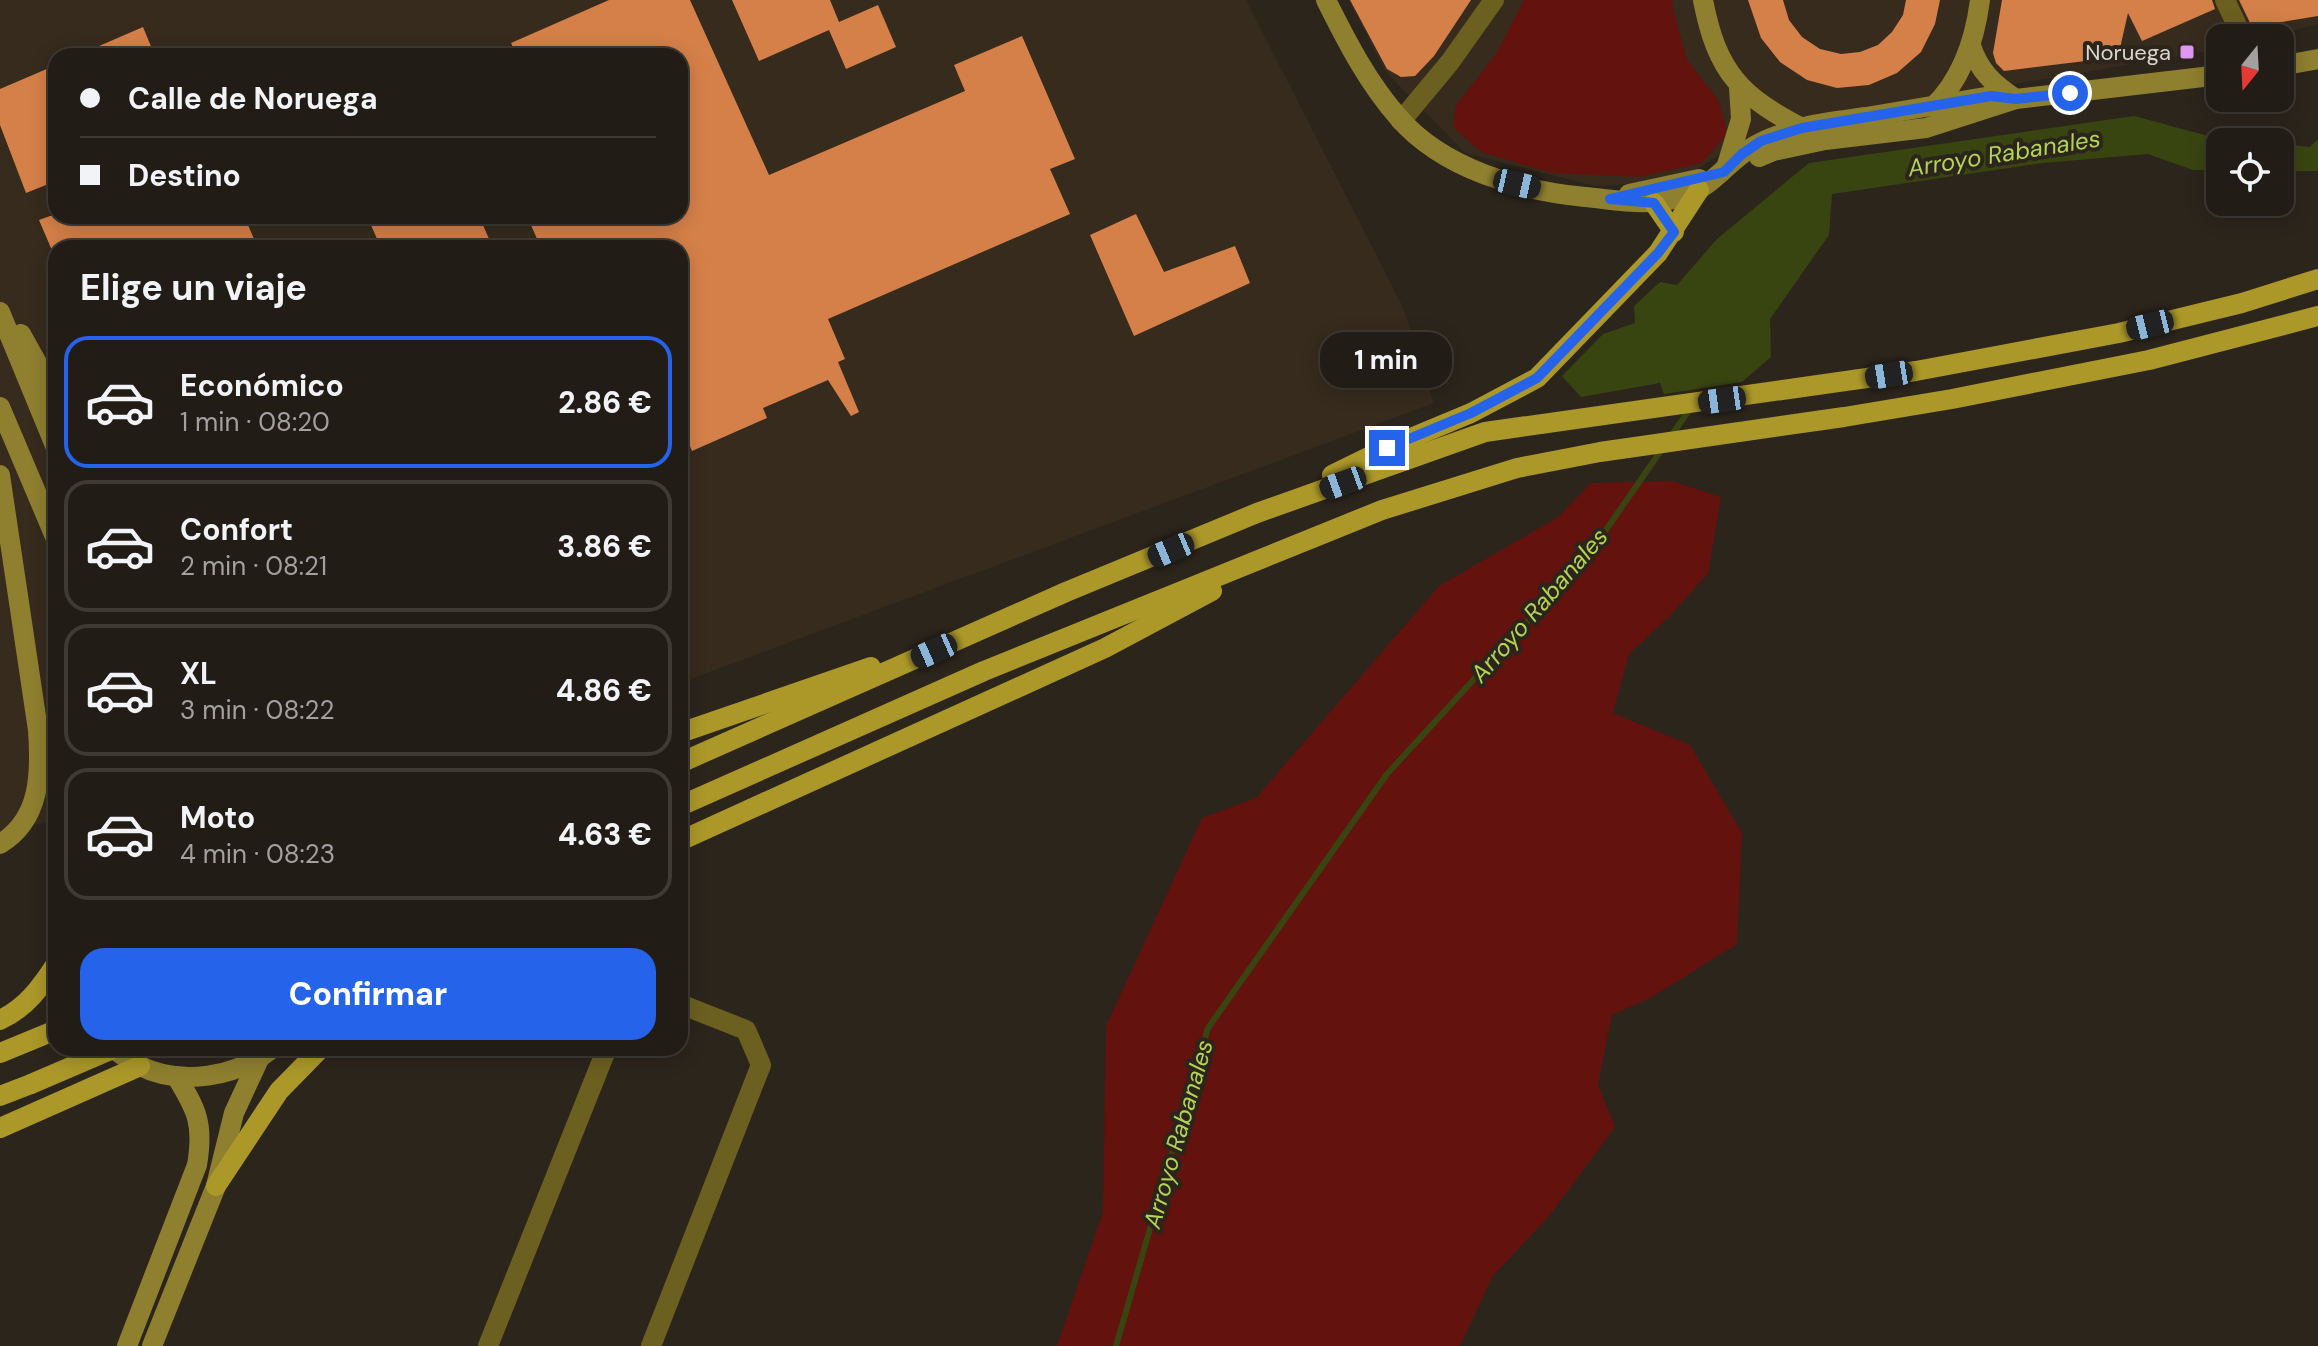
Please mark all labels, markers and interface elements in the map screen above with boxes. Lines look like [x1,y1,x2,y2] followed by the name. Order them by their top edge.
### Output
[2206,24,2294,112] north arrow
[2206,24,2294,216] map controls
[2085,38,2171,67] place label: Noruega
[2178,43,2196,61] marker: Noruega
[2052,75,2088,111] route start
[128,79,378,118] text: Calle de Noruega
[1904,122,2103,184] water label: Arroyo Rabanales
[2206,128,2294,216] button: locate
[128,156,241,195] text: Destino
[1491,167,1543,201] car
[80,264,307,311] text: Elige un viaje
[2124,308,2176,342] car
[1321,332,1453,388] callout: 1 min
[1354,343,1418,377] text: 1 min
[1863,359,1915,391] car
[84,366,156,438] icon: car
[180,366,344,405] text: Económico
[558,383,652,422] text: 2.86 €
[1697,385,1747,415] car
[180,405,330,439] text: 1 min · 08:20
[1369,430,1405,466] route end
[1316,464,1370,502] car
[84,510,156,582] icon: car
[180,510,293,549] text: Confort
[1463,521,1615,689] water label: Arroyo Rabanales
[557,527,652,566] text: 3.86 €
[1144,530,1198,570] car
[180,549,327,583] text: 2 min · 08:21
[907,630,961,672] car
[84,654,156,726] icon: car
[180,654,217,693] text: XL
[556,671,652,710] text: 4.86 €
[180,693,334,727] text: 3 min · 08:22
[84,798,156,870] icon: car
[180,798,255,837] text: Moto
[558,815,652,854] text: 4.63 €
[180,837,335,871] text: 4 min · 08:23
[80,948,656,1040] button: Confirmar
[1136,1036,1220,1233] water label: Arroyo Rabanales

